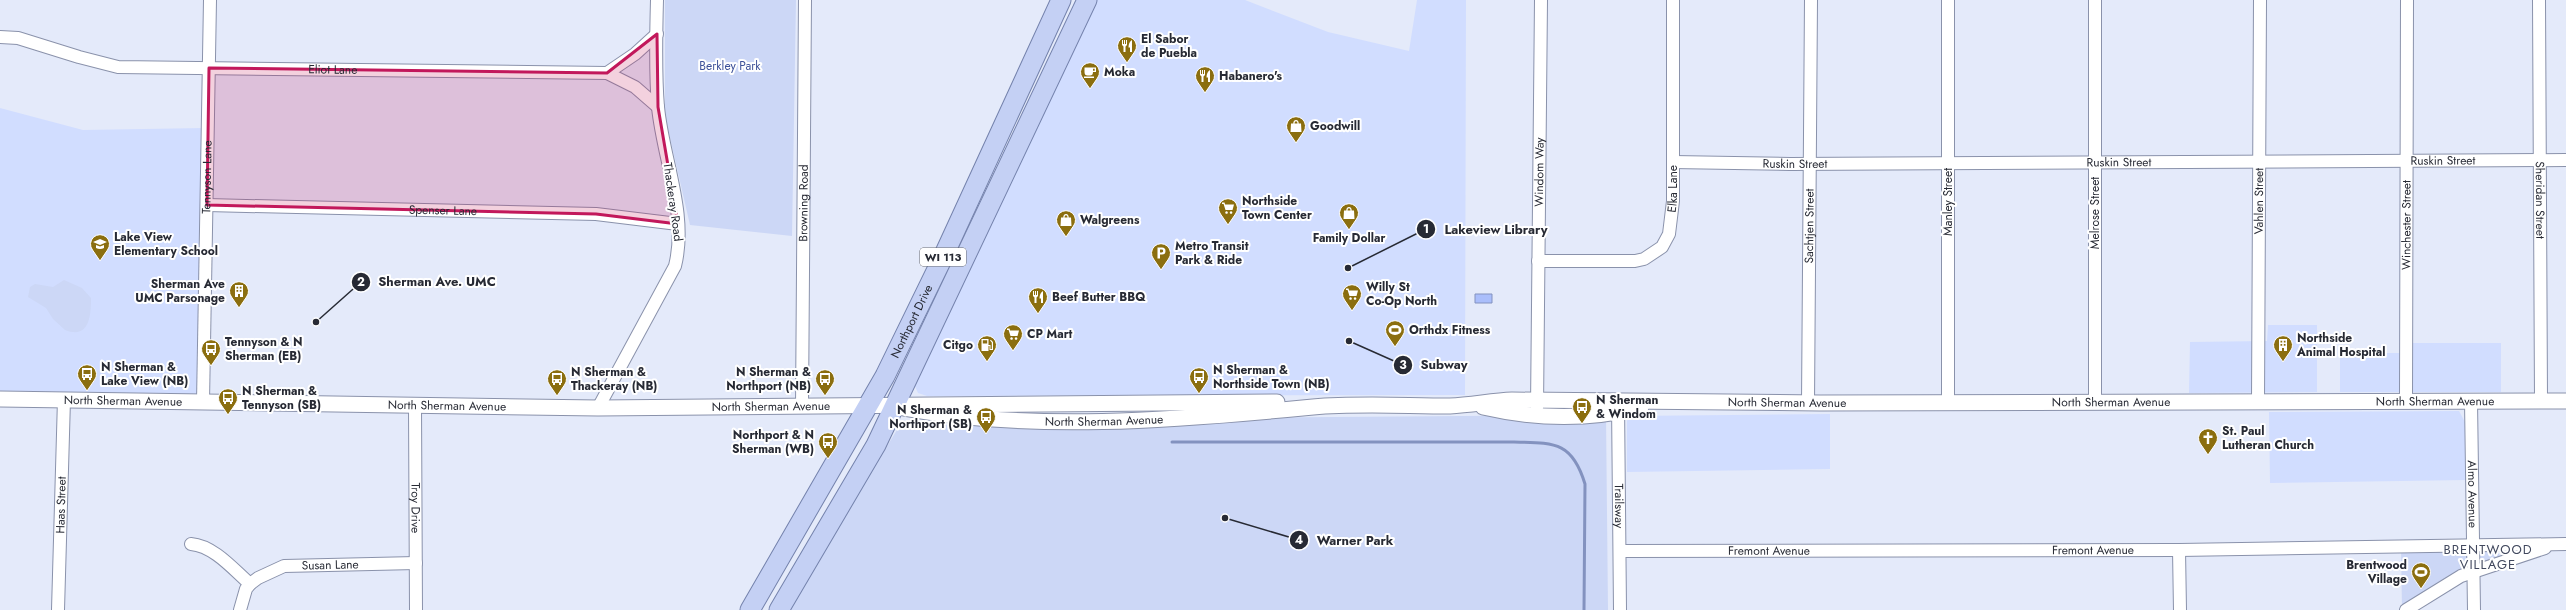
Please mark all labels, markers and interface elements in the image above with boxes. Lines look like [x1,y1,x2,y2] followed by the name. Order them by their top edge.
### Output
[1141,30,1197,62] place label: El Sabor de Puebla
[1116,35,1138,63] restaurant icon: El Sabor de Puebla
[699,57,761,75] park label: Berkley Park
[308,60,358,79] street label: Eliot Lane
[1079,61,1101,89] cafe icon: Moka
[1104,63,1135,81] place label: Moka
[1194,65,1216,93] restaurant icon: Habanero's
[1219,67,1283,85] place label: Habanero's
[1285,115,1307,143] shop icon: Goodwill
[1310,117,1360,135] place label: Goodwill
[1530,137,1549,207] street label: Windom Way
[197,140,217,214] street label: Tennyson Lane
[2410,151,2476,170] street label: Ruskin Street
[2086,153,2152,171] street label: Ruskin Street
[1762,155,1828,173] street label: Ruskin Street
[2531,161,2549,239] street label: Sheridan Street
[659,162,687,242] street label: Thackeray Road
[794,164,813,242] street label: Browning Road
[1663,165,1682,214] street label: Elka Lane
[1939,168,1957,236] street label: Manley Street
[2250,168,2268,234] street label: Vahlen Street
[2086,177,2104,249] street label: Melrose Street
[2397,180,2416,270] street label: Winchester Street
[1800,188,1819,264] street label: Sachtjen Street
[1242,192,1312,224] place label: Northside Town Center
[1217,197,1239,225] supermarket icon: Northside Town Center
[409,201,477,220] street label: Spenser Lane
[1338,202,1360,230] shop icon: Family Dollar
[1055,209,1077,237] shop icon: Walgreens
[1080,211,1140,229] place label: Walgreens
[1416,217,1556,242] callout: Lakeview Library
[1423,220,1429,238] text: 1
[1444,220,1548,239] text: Lakeview Library
[114,228,218,260] place label: Lake View Elementary School
[1313,229,1385,247] place label: Family Dollar
[89,233,111,261] school or university icon: Lake View Elementary School
[1175,237,1249,269] place label: Metro Transit Park & Ride
[1150,242,1172,270] parking icon: Metro Transit Park & Ride
[920,248,966,266] road number: WI 113
[351,269,504,294] callout: Sherman Ave. UMC
[378,272,496,291] text: Sherman Ave. UMC
[357,273,365,291] text: 2
[135,275,225,307] place label: Sherman Ave UMC Parsonage
[1366,278,1437,310] place label: Willy St Co-Op North
[228,280,250,308] building icon: Sherman Ave UMC Parsonage
[886,281,937,361] street label: Northport Drive
[1341,283,1363,311] supermarket icon: Willy St Co-Op North
[1027,286,1049,314] restaurant icon: Beef Butter BBQ
[1052,288,1146,306] place label: Beef Butter BBQ
[1384,319,1406,347] sports icon: Orthdx Fitness
[1409,321,1491,339] place label: Orthdx Fitness
[1002,323,1024,351] supermarket icon: CP Mart
[1027,325,1073,343] place label: CP Mart
[2296,329,2385,361] place label: Northside Animal Hospital
[225,333,303,365] place label: Tennyson & N Sherman (EB)
[976,334,998,362] fuel station icon: Citgo
[2272,334,2294,362] building icon: Northside Animal Hospital
[943,336,973,354] place label: Citgo
[200,338,222,366] bus stop icon: Tennyson & N Sherman (EB)
[1393,352,1476,377] callout: Subway
[1420,355,1468,374] text: Subway
[1399,356,1407,374] text: 3
[101,358,188,390] place label: N Sherman & Lake View (NB)
[1213,361,1330,393] place label: N Sherman & Northside Town (NB)
[76,363,98,391] bus stop icon: N Sherman & Lake View (NB)
[571,363,657,395] place label: N Sherman & Thackeray (NB)
[726,363,811,395] place label: N Sherman & Northport (NB)
[1188,366,1210,394] bus stop icon: N Sherman & Northside Town (NB)
[546,368,568,396] bus stop icon: N Sherman & Thackeray (NB)
[814,368,836,396] bus stop icon: N Sherman & Northport (NB)
[242,382,321,414] place label: N Sherman & Tennyson (SB)
[217,387,239,415] bus stop icon: N Sherman & Tennyson (SB)
[64,391,182,411] street label: North Sherman Avenue
[1596,391,1659,423] place label: N Sherman & Windom
[2376,392,2494,411] street label: North Sherman Avenue
[1728,393,1846,412] street label: North Sherman Avenue
[2052,393,2170,411] street label: North Sherman Avenue
[388,396,506,416] street label: North Sherman Avenue
[1571,396,1593,424] bus stop icon: N Sherman & Windom
[712,397,830,416] street label: North Sherman Avenue
[889,401,972,433] place label: N Sherman & Northport (SB)
[975,406,997,434] bus stop icon: N Sherman & Northport (SB)
[1045,410,1164,431] street label: North Sherman Avenue
[2222,422,2314,454] place label: St. Paul Lutheran Church
[732,426,814,458] place label: Northport & N Sherman (WB)
[2197,427,2219,455] church icon: St. Paul Lutheran Church
[817,431,839,459] bus stop icon: Northport & N Sherman (WB)
[2463,460,2482,528] street label: Almo Avenue
[51,476,71,534] street label: Haas Street
[406,483,425,533] street label: Troy Drive
[1610,484,1628,529] street label: Trailsway
[1289,528,1401,553] callout: Warner Park
[1295,531,1303,549] text: 4
[1317,531,1394,550] text: Warner Park
[2443,540,2533,574] district label: BRENTWOOD VILLAGE
[2052,541,2134,559] street label: Fremont Avenue
[1728,542,1810,560] street label: Fremont Avenue
[301,555,359,575] street label: Susan Lane
[2346,556,2407,588] place label: Brentwood Village
[2410,561,2432,589] sports icon: Brentwood Village

